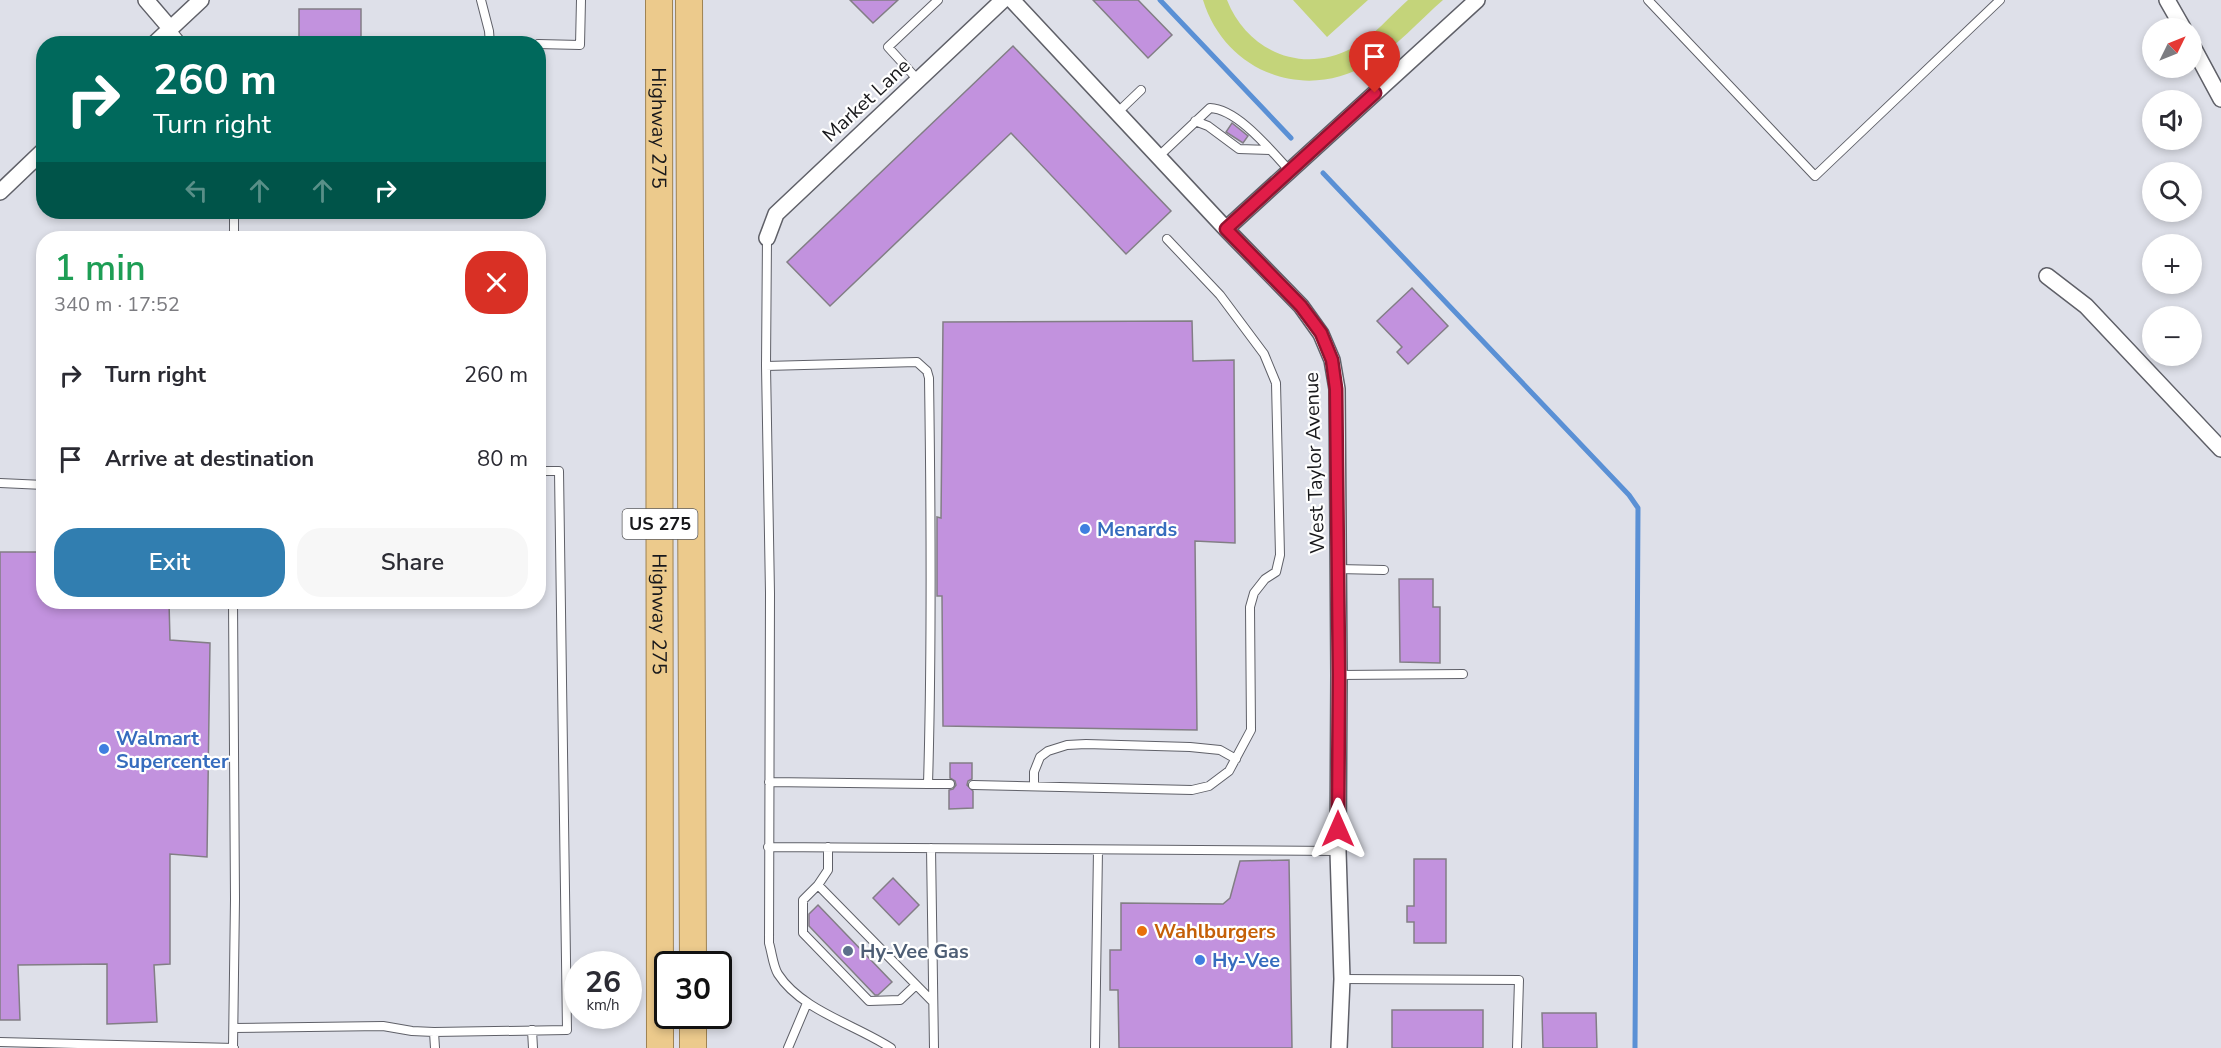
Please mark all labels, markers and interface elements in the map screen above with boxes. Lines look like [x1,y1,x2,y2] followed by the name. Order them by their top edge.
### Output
[2142,18,2202,78] north arrow
[2142,18,2202,366] map controls
[1349,31,1400,93] pin
[1358,40,1391,73] icon: arrive
[153,52,277,109] text: 260 m
[817,53,916,148] street label: Market Lane
[54,60,132,138] icon: right
[645,67,672,189] street label: Highway 275
[2142,90,2202,150] button: sound
[153,106,271,143] text: Turn right
[2142,162,2202,222] button: search
[180,174,213,207] icon: left
[243,174,276,207] icon: ahead
[306,174,339,207] icon: ahead
[369,174,402,207] icon: right
[2142,234,2202,294] button: +
[54,244,146,293] text: 1 min
[465,251,528,314] button: close
[54,291,180,318] text: 340 m · 17:52
[2142,306,2202,366] button: −
[54,359,87,392] icon: right
[105,360,206,390] text: Turn right
[464,360,528,390] text: 260 m
[1298,372,1331,554] street label: West Taylor Avenue
[54,443,87,476] icon: arrive
[105,444,314,474] text: Arrive at destination
[477,444,528,474] text: 80 m
[622,509,698,539] road number: US 275
[1097,516,1178,543] place label: Menards
[1078,522,1092,536] marker: Menards
[54,528,285,597] button: Exit
[297,528,528,597] button: Share
[646,553,673,675] street label: Highway 275
[116,725,229,775] place label: Walmart Supercenter
[97,742,111,756] marker: Walmart Supercenter
[1306,797,1370,861] position arrow
[1154,918,1276,945] place label: Wahlburgers
[1135,924,1149,938] marker: Wahlburgers
[860,938,969,965] place label: Hy-Vee Gas
[841,944,855,958] marker: Hy-Vee Gas
[1212,947,1280,974] place label: Hy-Vee
[654,951,732,1029] speed limit sign: 30
[1193,953,1207,967] marker: Hy-Vee
[585,962,621,1003] text: 26
[586,995,620,1015] text: km/h

